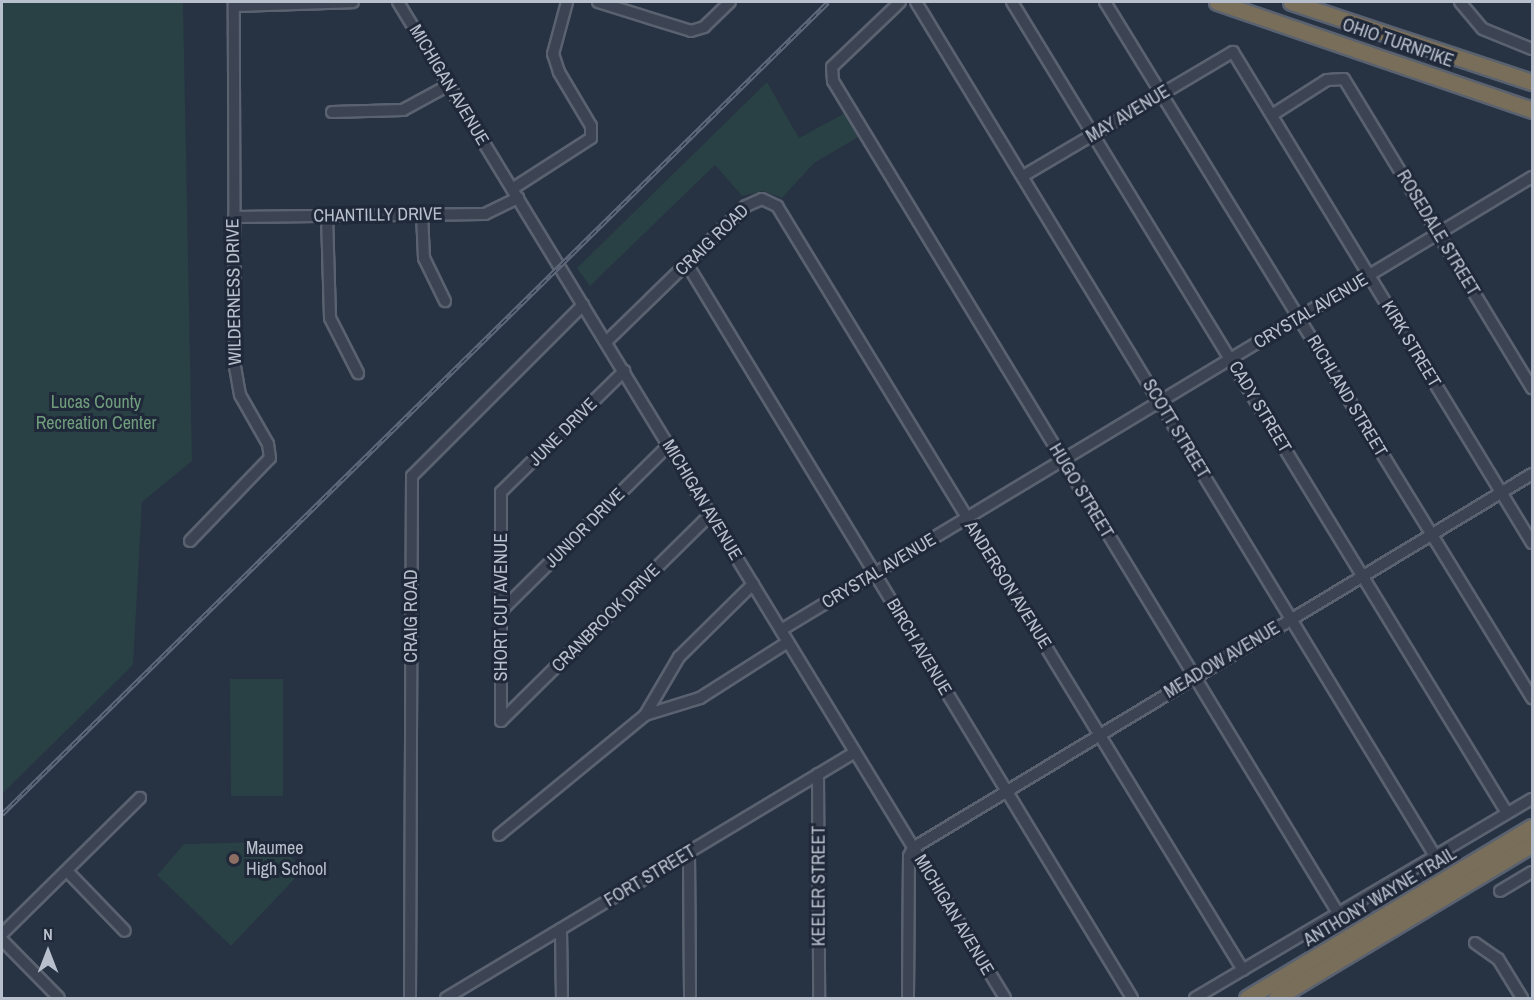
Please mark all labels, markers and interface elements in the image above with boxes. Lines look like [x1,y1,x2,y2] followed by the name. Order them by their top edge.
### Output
[1339,14,1457,72] street label: OHIO TURNPIKE
[404,20,494,150] street label: MICHIGAN AVENUE
[1082,80,1174,148] street label: MAY AVENUE
[1392,166,1484,300] street label: ROSEDALE STREET
[671,200,753,280] street label: CRAIG ROAD
[313,203,443,227] street label: CHANTILLY DRIVE
[222,218,246,366] street label: WILDERNESS DRIVE
[1250,268,1372,354] street label: CRYSTAL AVENUE
[1377,297,1445,391] street label: KIRK STREET
[1302,331,1392,461] street label: RICHLAND STREET
[1224,357,1296,457] street label: CADY STREET
[1138,375,1214,483] street label: SCOTT STREET
[36,392,156,434] park label: Lucas County Recreation Center
[524,393,602,471] street label: JUNE DRIVE
[657,435,747,565] street label: MICHIGAN AVENUE
[1044,440,1118,542] street label: HUGO STREET
[541,484,629,572] street label: JUNIOR DRIVE
[960,517,1056,653] street label: ANDERSON AVENUE
[818,528,940,614] street label: CRYSTAL AVENUE
[490,532,512,682] street label: SHORT CUT AVENUE
[547,559,665,677] street label: CRANBROOK DRIVE
[400,569,422,663] street label: CRAIG ROAD
[882,594,956,700] street label: BIRCH AVENUE
[1160,617,1284,703] street label: MEADOW AVENUE
[808,826,830,946] street label: KEELER STREET
[246,838,326,880] place label: Maumee High School
[601,840,699,912] street label: FORT STREET
[1300,843,1460,951] street label: ANTHONY WAYNE TRAIL
[909,850,999,980] street label: MICHIGAN AVENUE
[227,852,241,866] marker: Maumee High School
[18,922,78,982] north arrow
[43,923,53,945] text: N

